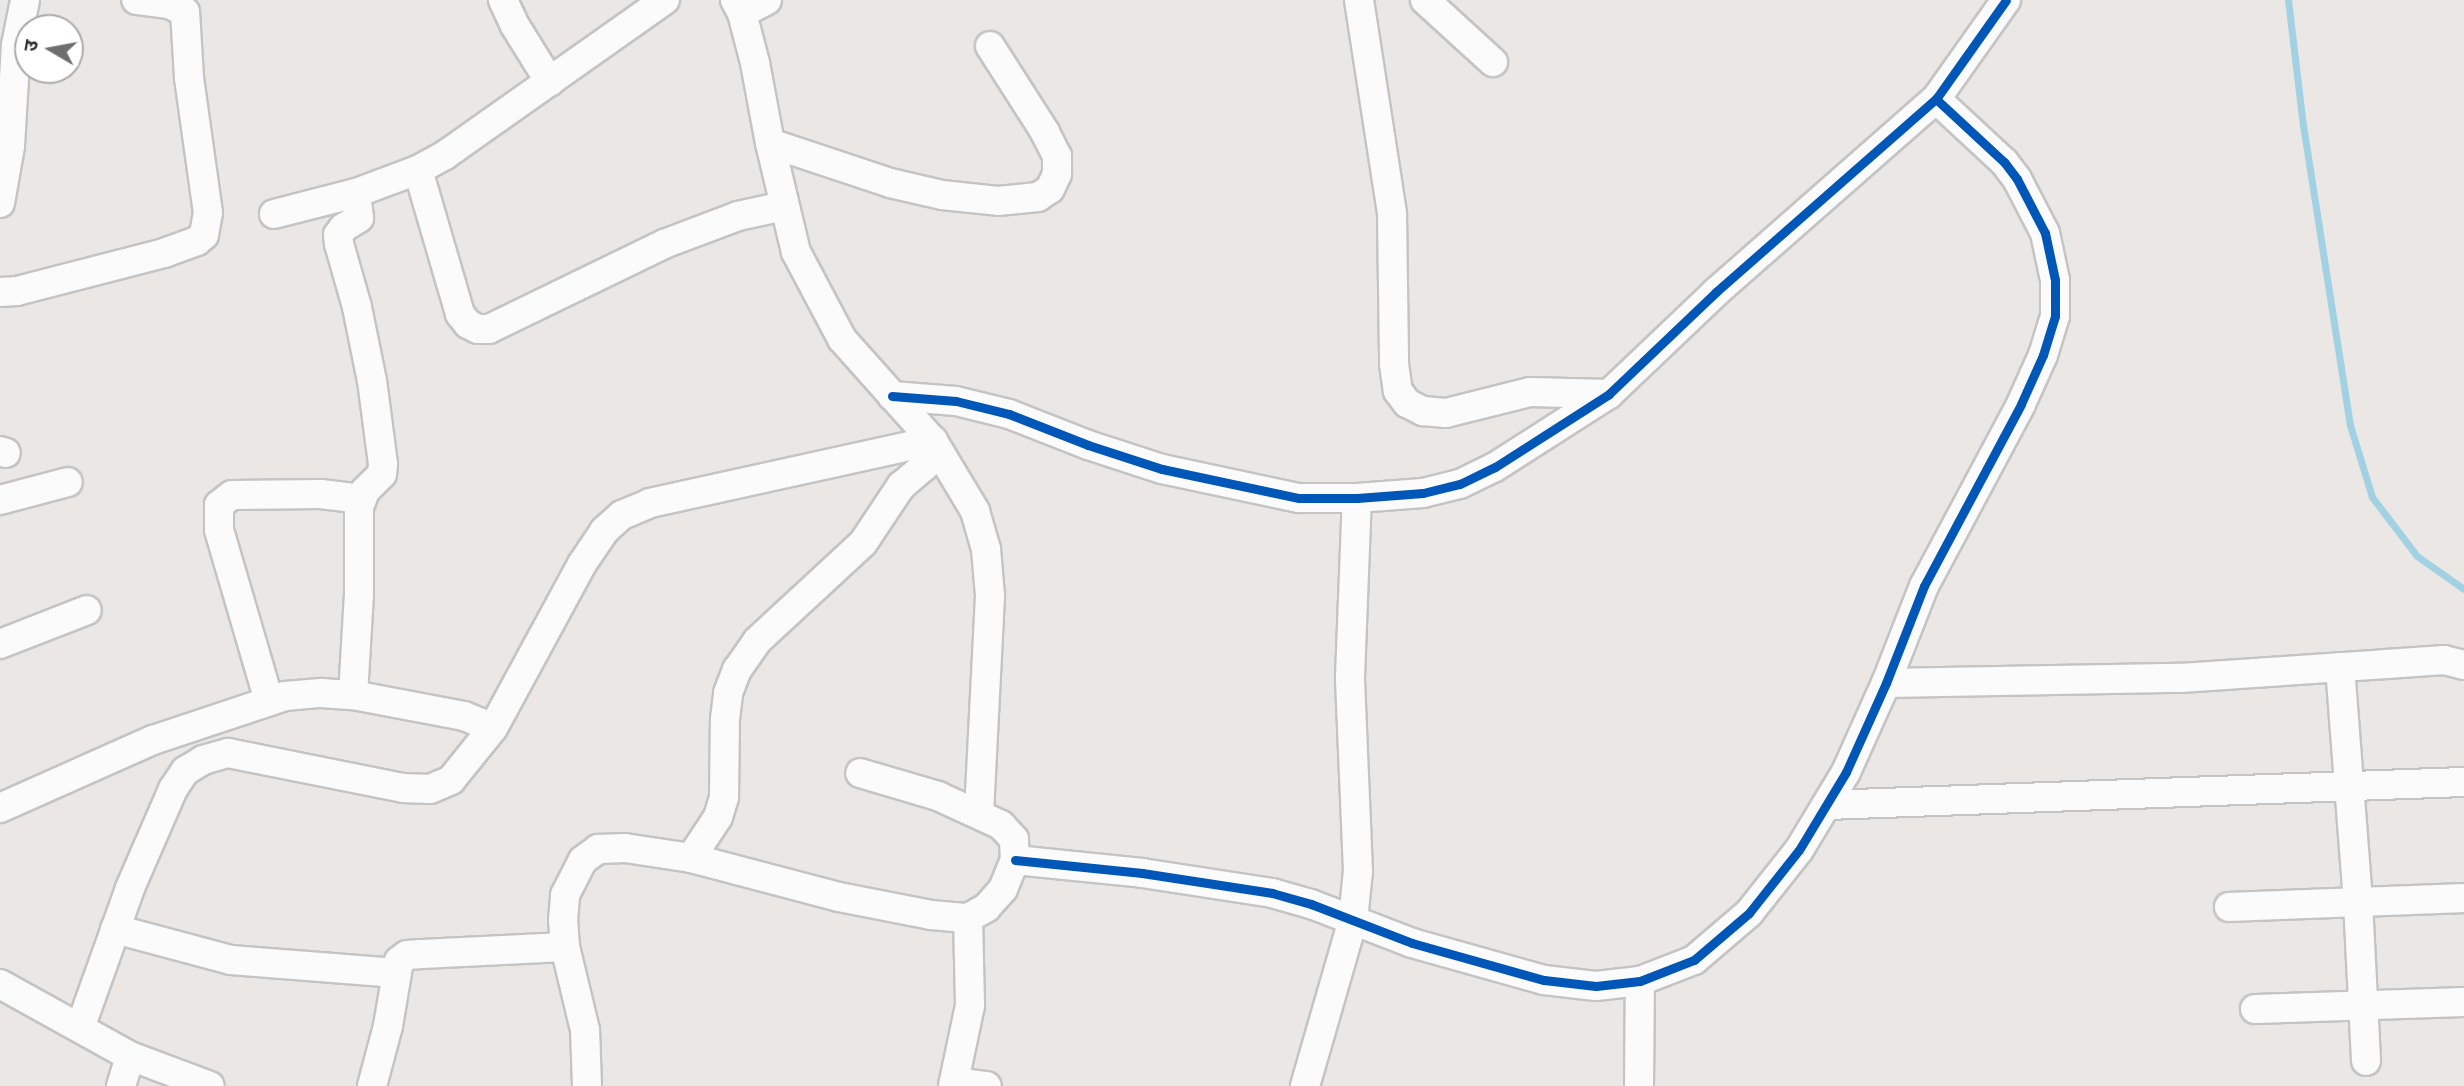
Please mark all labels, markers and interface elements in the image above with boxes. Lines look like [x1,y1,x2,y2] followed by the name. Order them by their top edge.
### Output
[14,14,84,84] north arrow
[18,38,42,53] text: उ

